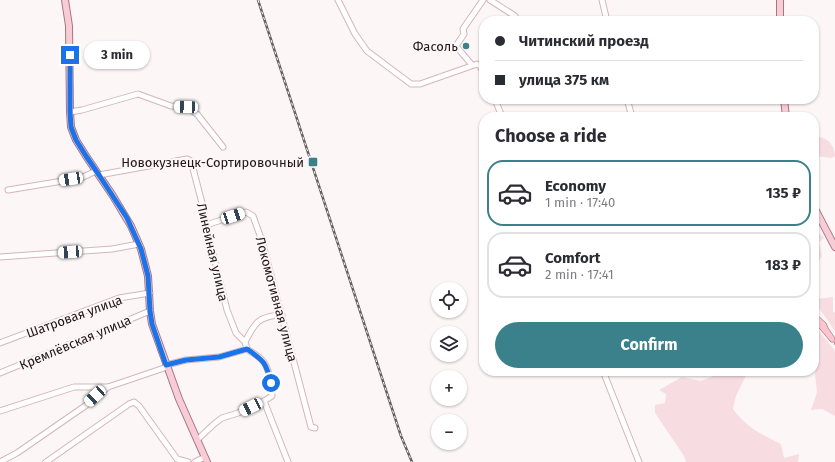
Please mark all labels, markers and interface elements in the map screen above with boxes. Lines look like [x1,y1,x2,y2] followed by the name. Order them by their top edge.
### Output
[519,32,649,50] text: Читинский проезд
[413,39,458,54] place label: Фасоль
[84,41,150,69] callout: 3 min
[461,41,471,51] marker: Фасоль
[61,46,79,64] route end
[101,47,133,62] text: 3 min
[519,71,609,89] text: улица 375 км
[174,101,198,113] car
[495,125,607,147] text: Choose a ride
[121,155,304,170] place label: Новокузнецк-Сортировочный
[307,156,319,168] marker: Новокузнецк-Сортировочный
[58,171,84,187] car
[497,175,533,211] icon: car
[545,177,606,195] text: Economy
[766,184,801,202] text: 135 ₽
[545,195,615,210] text: 1 min · 17:40
[194,201,231,303] street label: Линейная улица
[220,207,246,225] car
[253,235,300,363] street label: Локомотивная улица
[58,245,82,259] car
[497,247,533,283] icon: car
[545,249,601,267] text: Comfort
[765,256,801,274] text: 183 ₽
[545,267,614,282] text: 2 min · 17:41
[431,282,467,450] map controls
[431,282,467,318] button: locate
[24,292,124,341] street label: Шатровая улица
[17,312,133,373] street label: Кремлёвская улица
[495,322,803,368] button: Confirm
[431,326,467,362] button: layers
[431,370,467,406] button: +
[262,374,280,392] route start
[82,383,108,409] car
[238,396,264,418] car
[431,414,467,450] button: −

